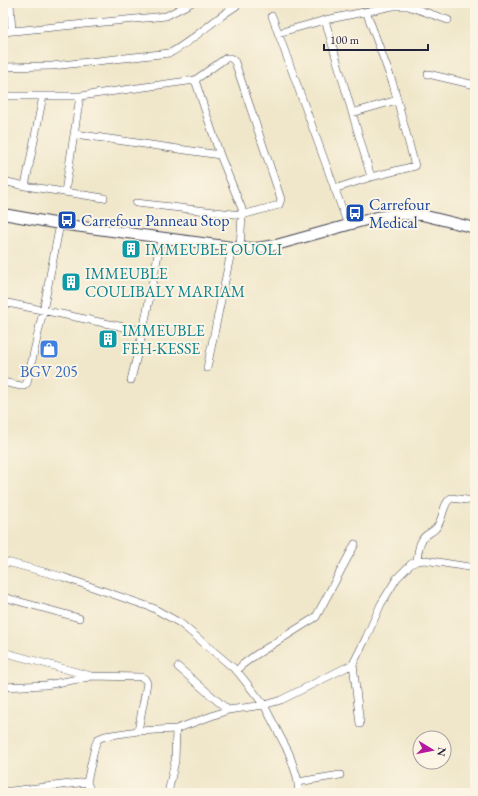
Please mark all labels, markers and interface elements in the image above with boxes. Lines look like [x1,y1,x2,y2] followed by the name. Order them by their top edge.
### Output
[324,26,428,52] scale bar
[330,32,360,48] text: 100 m
[369,194,431,233] place label: Carrefour Medical
[344,202,366,224] bus stop icon: Carrefour Medical
[56,209,78,231] bus stop icon: Carrefour Panneau Stop
[81,210,230,231] place label: Carrefour Panneau Stop
[120,238,142,260] building icon: IMMEUBLE OUOLI
[145,239,283,260] place label: IMMEUBLE OUOLI
[85,263,245,302] place label: IMMEUBLE COULIBALY MARIAM
[60,271,82,293] building icon: IMMEUBLE COULIBALY MARIAM
[122,320,205,359] place label: IMMEUBLE FEH-KESSE
[97,328,119,350] building icon: IMMEUBLE FEH-KESSE
[38,338,60,360] shop icon: BGV 205
[20,361,78,382] place label: BGV 205
[412,730,452,770] north arrow
[434,746,450,757] text: N

